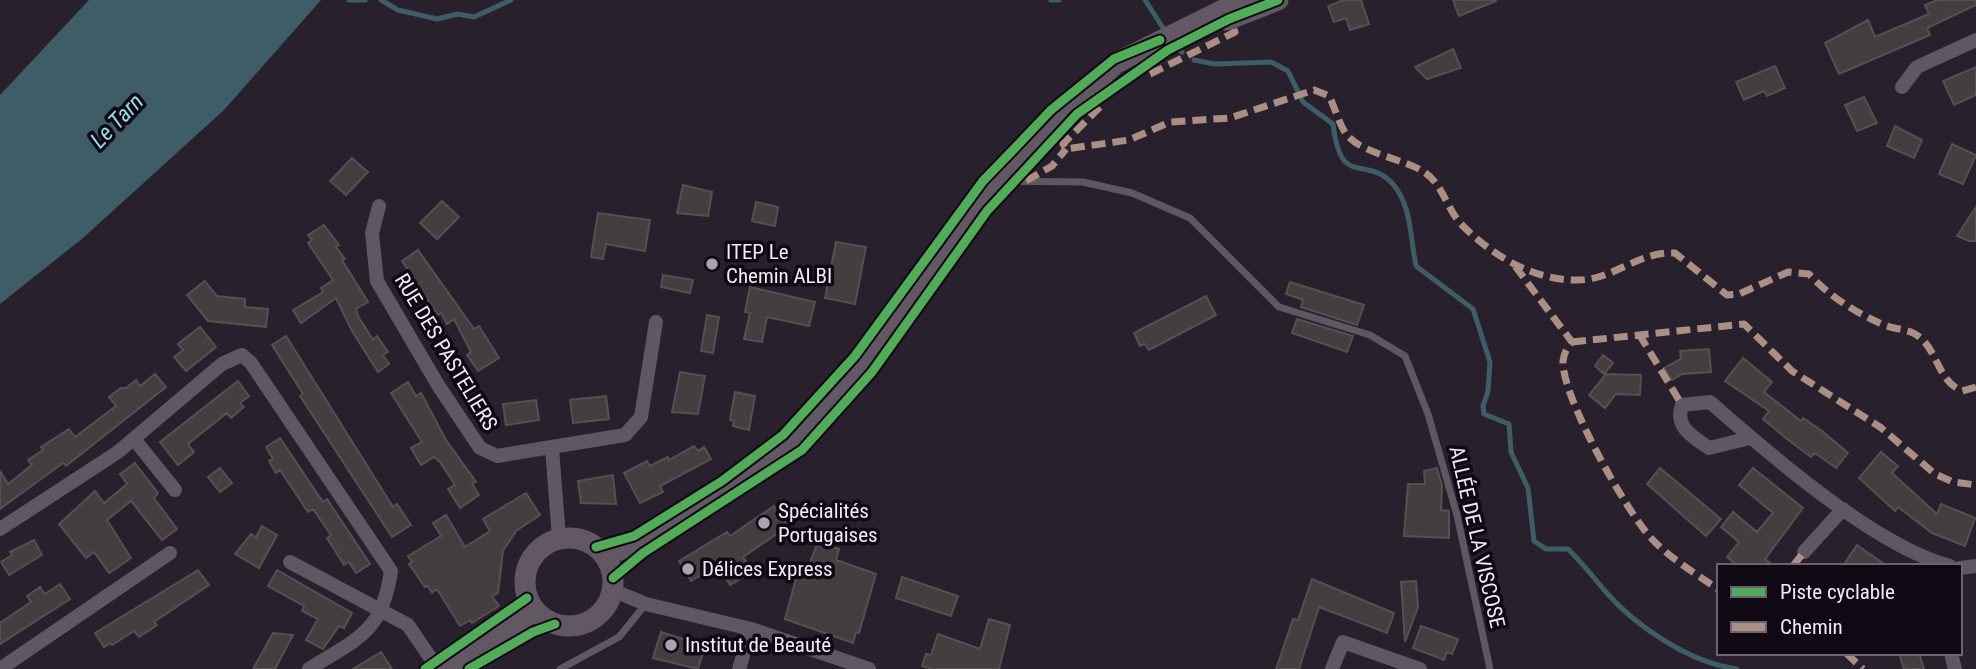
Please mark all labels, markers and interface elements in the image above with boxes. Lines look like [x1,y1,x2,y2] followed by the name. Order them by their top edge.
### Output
[85,88,149,154] water label: Le Tarn
[726,240,832,288] place label: ITEP Le Chemin ALBI
[704,256,720,272] marker: ITEP Le Chemin ALBI
[390,269,502,435] street label: RUE DES PASTELIERS
[1444,444,1510,630] street label: ALLÉE DE LA VISCOSE
[778,499,878,547] place label: Spécialités Portugaises
[756,515,772,531] marker: Spécialités Portugaises
[702,557,833,581] place label: Délices Express
[680,561,696,577] marker: Délices Express
[1717,564,1962,655] legend
[1780,580,1895,604] text: Piste cyclable
[1780,615,1843,639] text: Chemin
[685,633,831,657] place label: Institut de Beauté
[663,637,679,653] marker: Institut de Beauté

